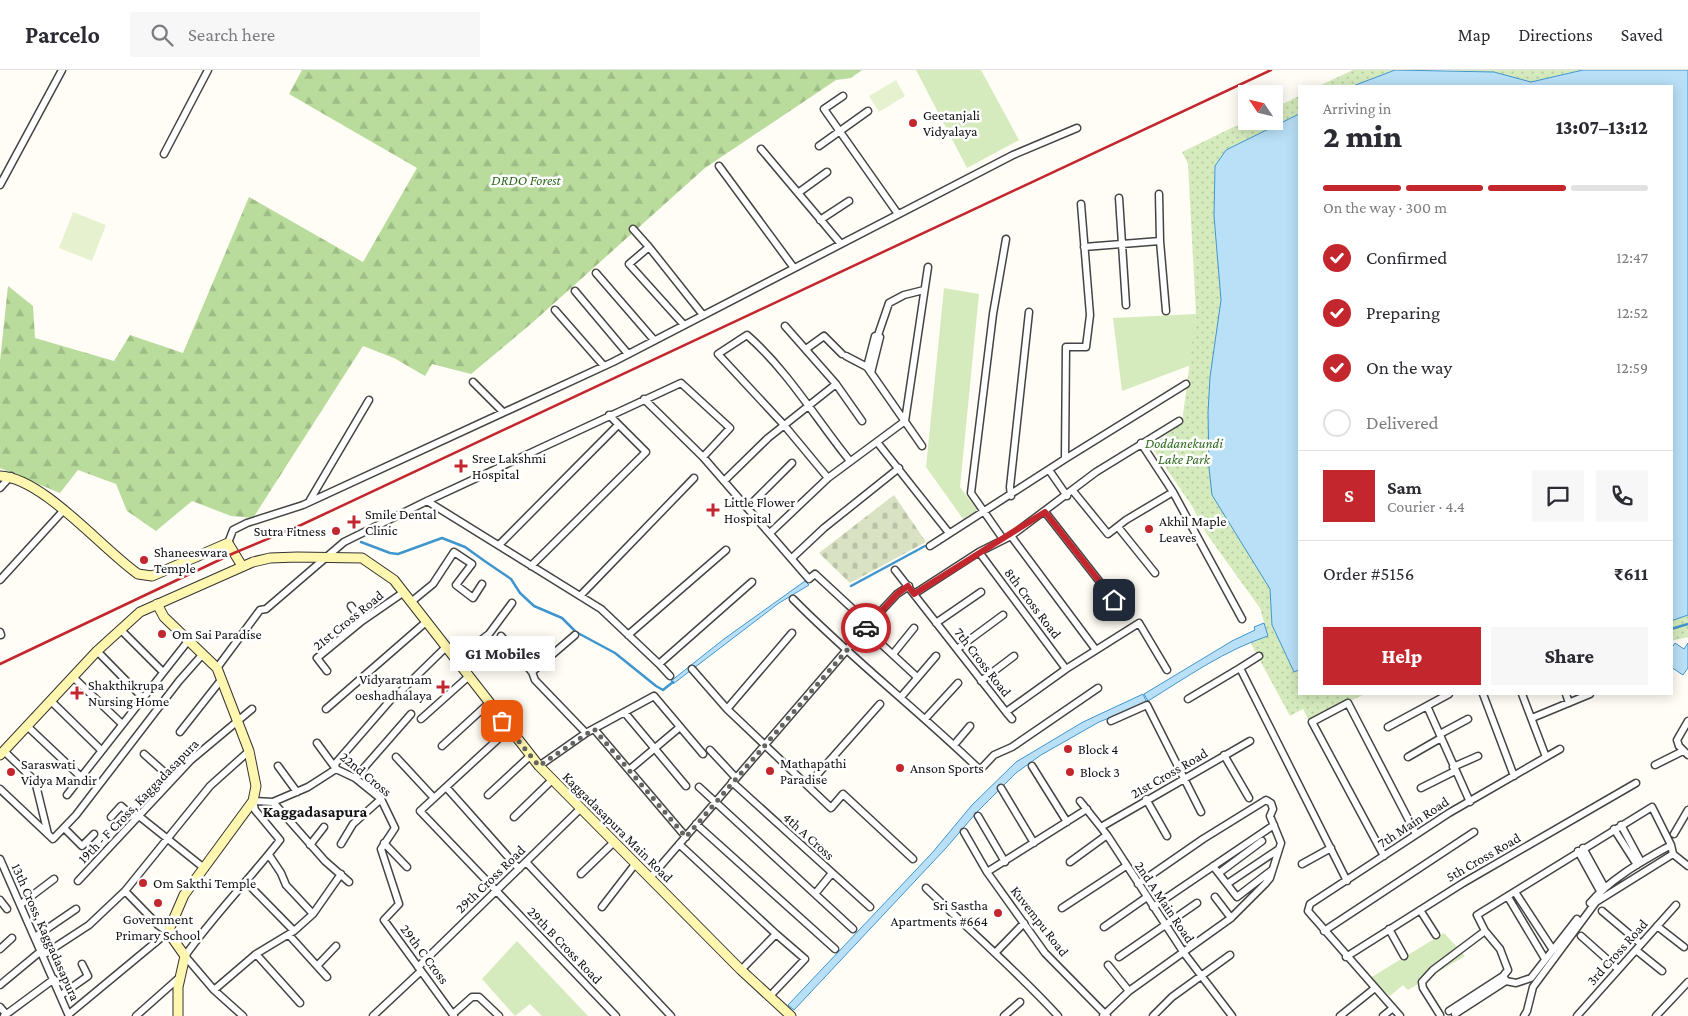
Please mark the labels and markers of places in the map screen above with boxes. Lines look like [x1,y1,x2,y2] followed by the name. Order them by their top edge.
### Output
[923,107,980,139] place label: Geetanjali Vidyalaya
[907,117,919,129] marker: Geetanjali Vidyalaya
[472,450,547,482] place label: Sree Lakshmi Hospital
[454,459,468,473] marker: Sree Lakshmi Hospital
[724,494,795,526] place label: Little Flower Hospital
[706,503,720,517] marker: Little Flower Hospital
[365,506,437,538] place label: Smile Dental Clinic
[1159,513,1226,545] place label: Akhil Maple Leaves
[347,515,361,529] marker: Smile Dental Clinic
[254,523,326,539] place label: Sutra Fitness
[1143,523,1155,535] marker: Akhil Maple Leaves
[330,525,342,537] marker: Sutra Fitness
[154,544,228,576] place label: Shaneeswara Temple
[138,554,150,566] marker: Shaneeswara Temple
[1093,579,1135,621] pin
[172,626,262,642] place label: Om Sai Paradise
[156,628,168,640] marker: Om Sai Paradise
[450,636,554,671] callout: G1 Mobiles
[355,671,433,703] place label: Vidyaratnam oeshadhalaya
[88,677,169,709] place label: Shakthikrupa Nursing Home
[436,680,450,694] marker: Vidyaratnam oeshadhalaya
[70,686,84,700] marker: Shakthikrupa Nursing Home
[481,700,523,742] pin
[1078,741,1118,757] place label: Block 4
[1062,743,1074,755] marker: Block 4
[780,755,847,787] place label: Mathapathi Paradise
[21,756,97,788] place label: Saraswati Vidya Mandir
[910,760,984,776] place label: Anson Sports
[894,762,906,774] marker: Anson Sports
[1080,764,1120,780] place label: Block 3
[764,765,776,777] marker: Mathapathi Paradise
[5,766,17,778] marker: Saraswati Vidya Mandir
[1064,766,1076,778] marker: Block 3
[153,875,256,891] place label: Om Sakthi Temple
[137,877,149,889] marker: Om Sakthi Temple
[152,897,164,909] marker: Government Primary School
[890,897,989,929] place label: Sri Sastha Apartments #664
[992,907,1004,919] marker: Sri Sastha Apartments #664
[116,911,201,943] place label: Government Primary School

